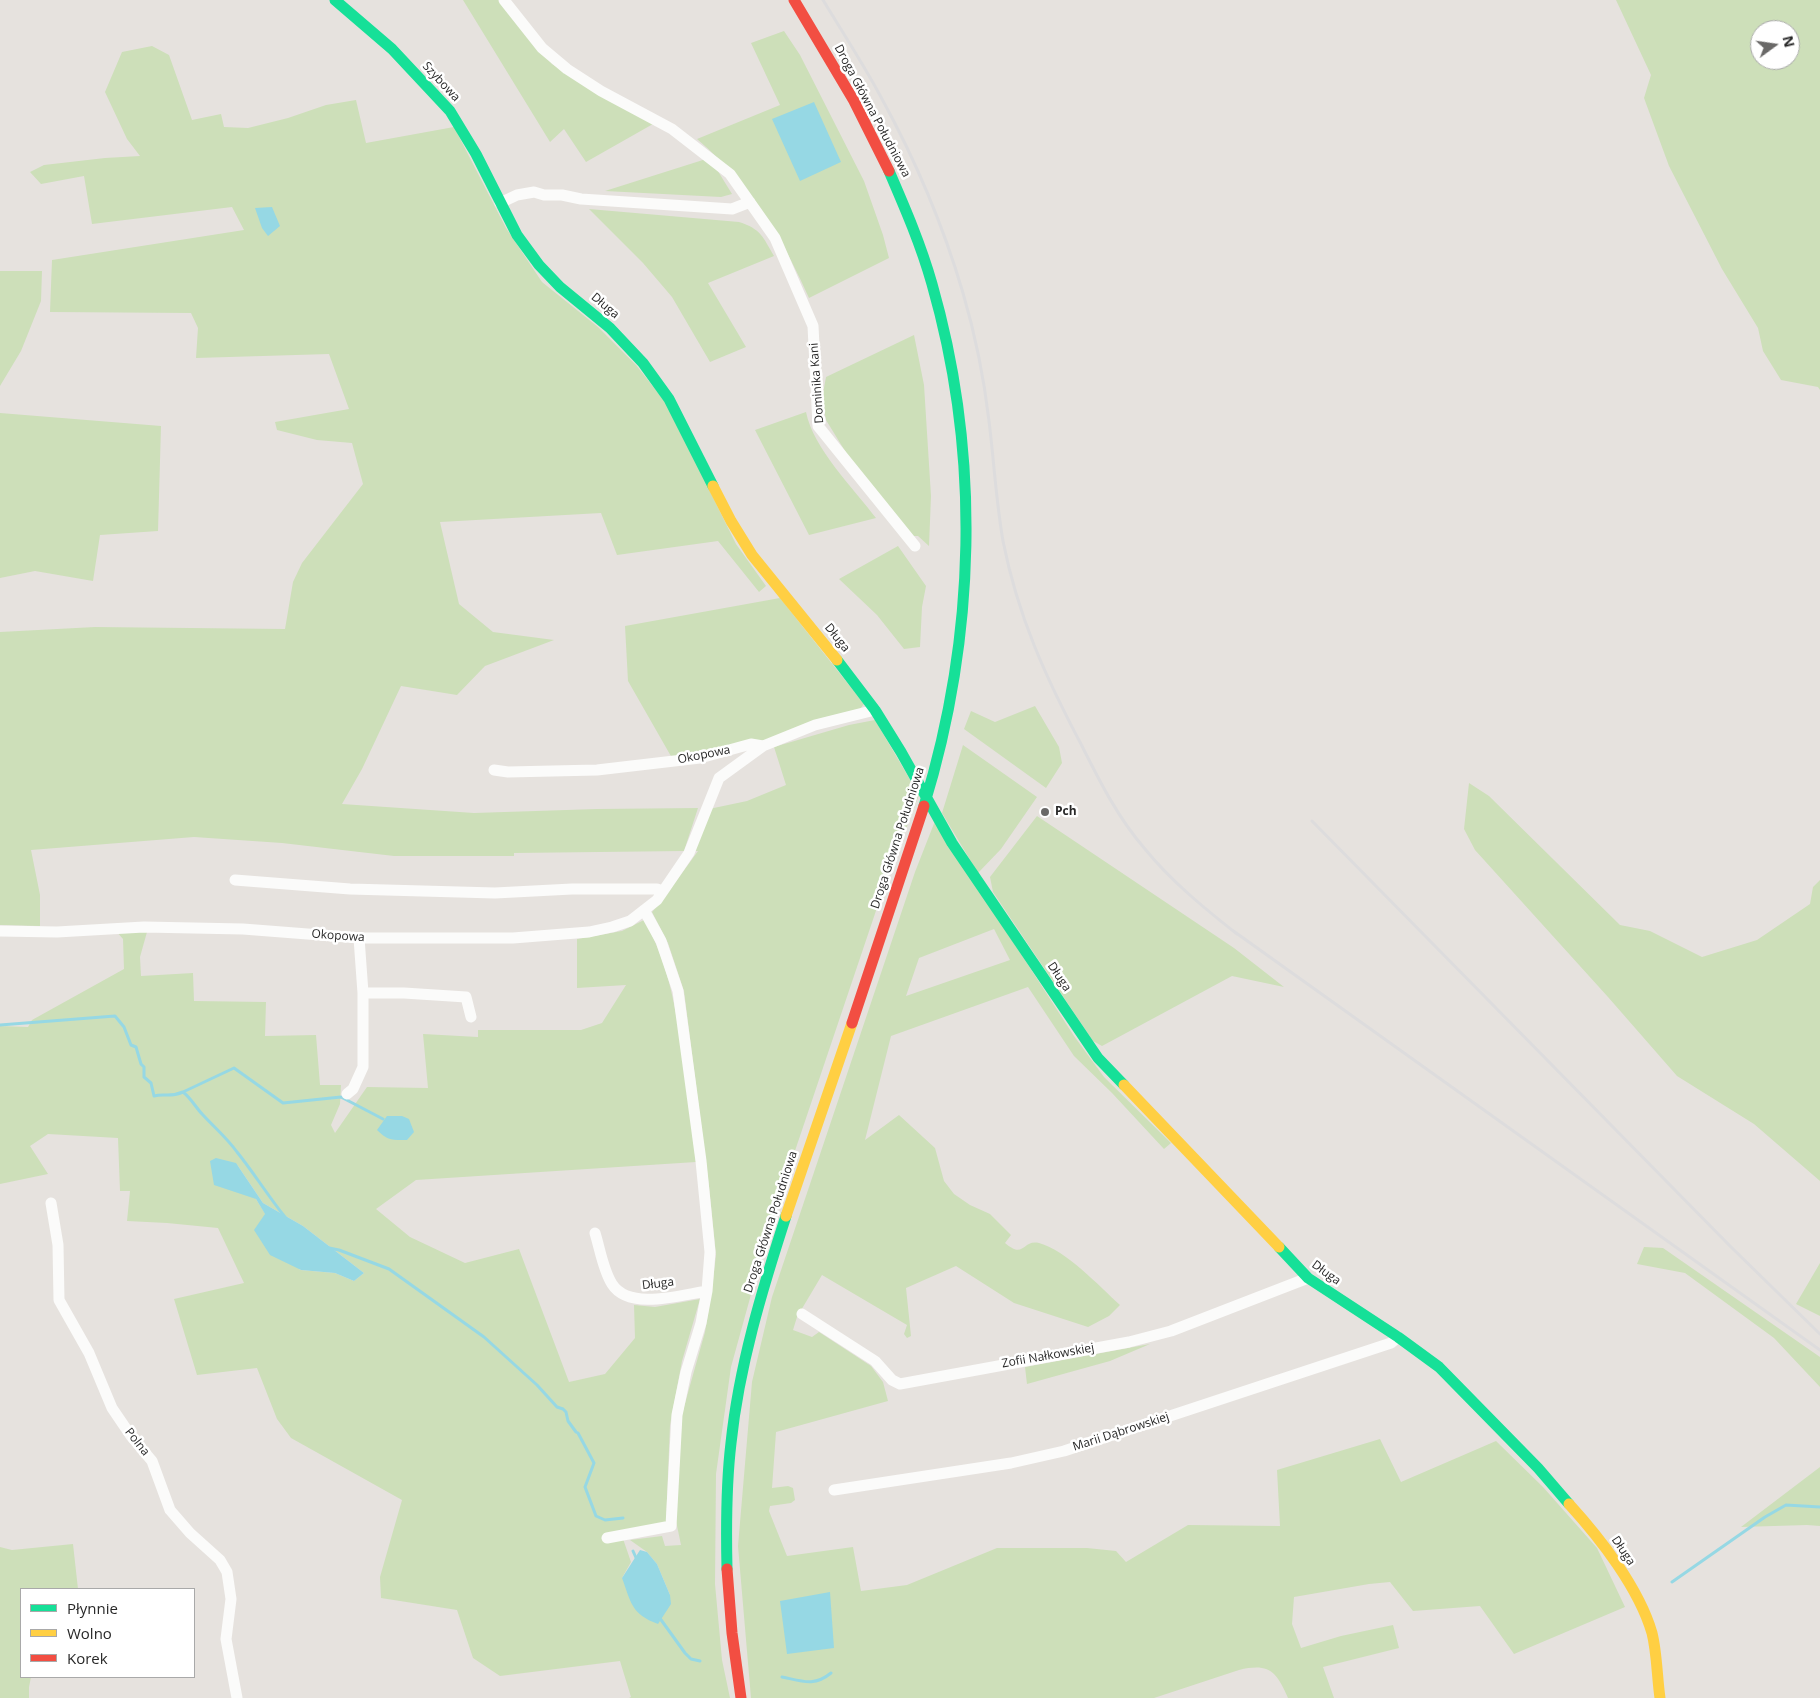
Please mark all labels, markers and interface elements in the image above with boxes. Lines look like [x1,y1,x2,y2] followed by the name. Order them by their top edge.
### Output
[1750,20,1800,70] north arrow
[1778,34,1800,49] text: N
[831,42,913,180] street label: Droga Główna Południowa
[419,59,463,105] street label: Szybowa
[588,290,622,322] street label: Długa
[807,342,827,424] street label: Dominika Kani
[821,621,853,655] street label: Długa
[676,743,732,767] street label: Okopowa
[868,765,928,911] street label: Droga Główna Południowa
[1055,805,1077,819] place label: Pch
[1039,806,1051,818] marker: Pch
[311,927,365,945] street label: Okopowa
[1044,960,1074,994] street label: Długa
[741,1149,801,1295] street label: Droga Główna Południowa
[1309,1258,1343,1288] street label: Długa
[641,1275,675,1293] street label: Długa
[1001,1341,1095,1371] street label: Zofii Nałkowskiej
[1071,1410,1171,1454] street label: Marii Dąbrowskiej
[122,1425,152,1459] street label: Polna
[1608,1534,1638,1568] street label: Długa
[20,1588,195,1678] legend
[67,1598,118,1618] text: Płynnie
[67,1623,112,1643] text: Wolno
[67,1648,108,1668] text: Korek

